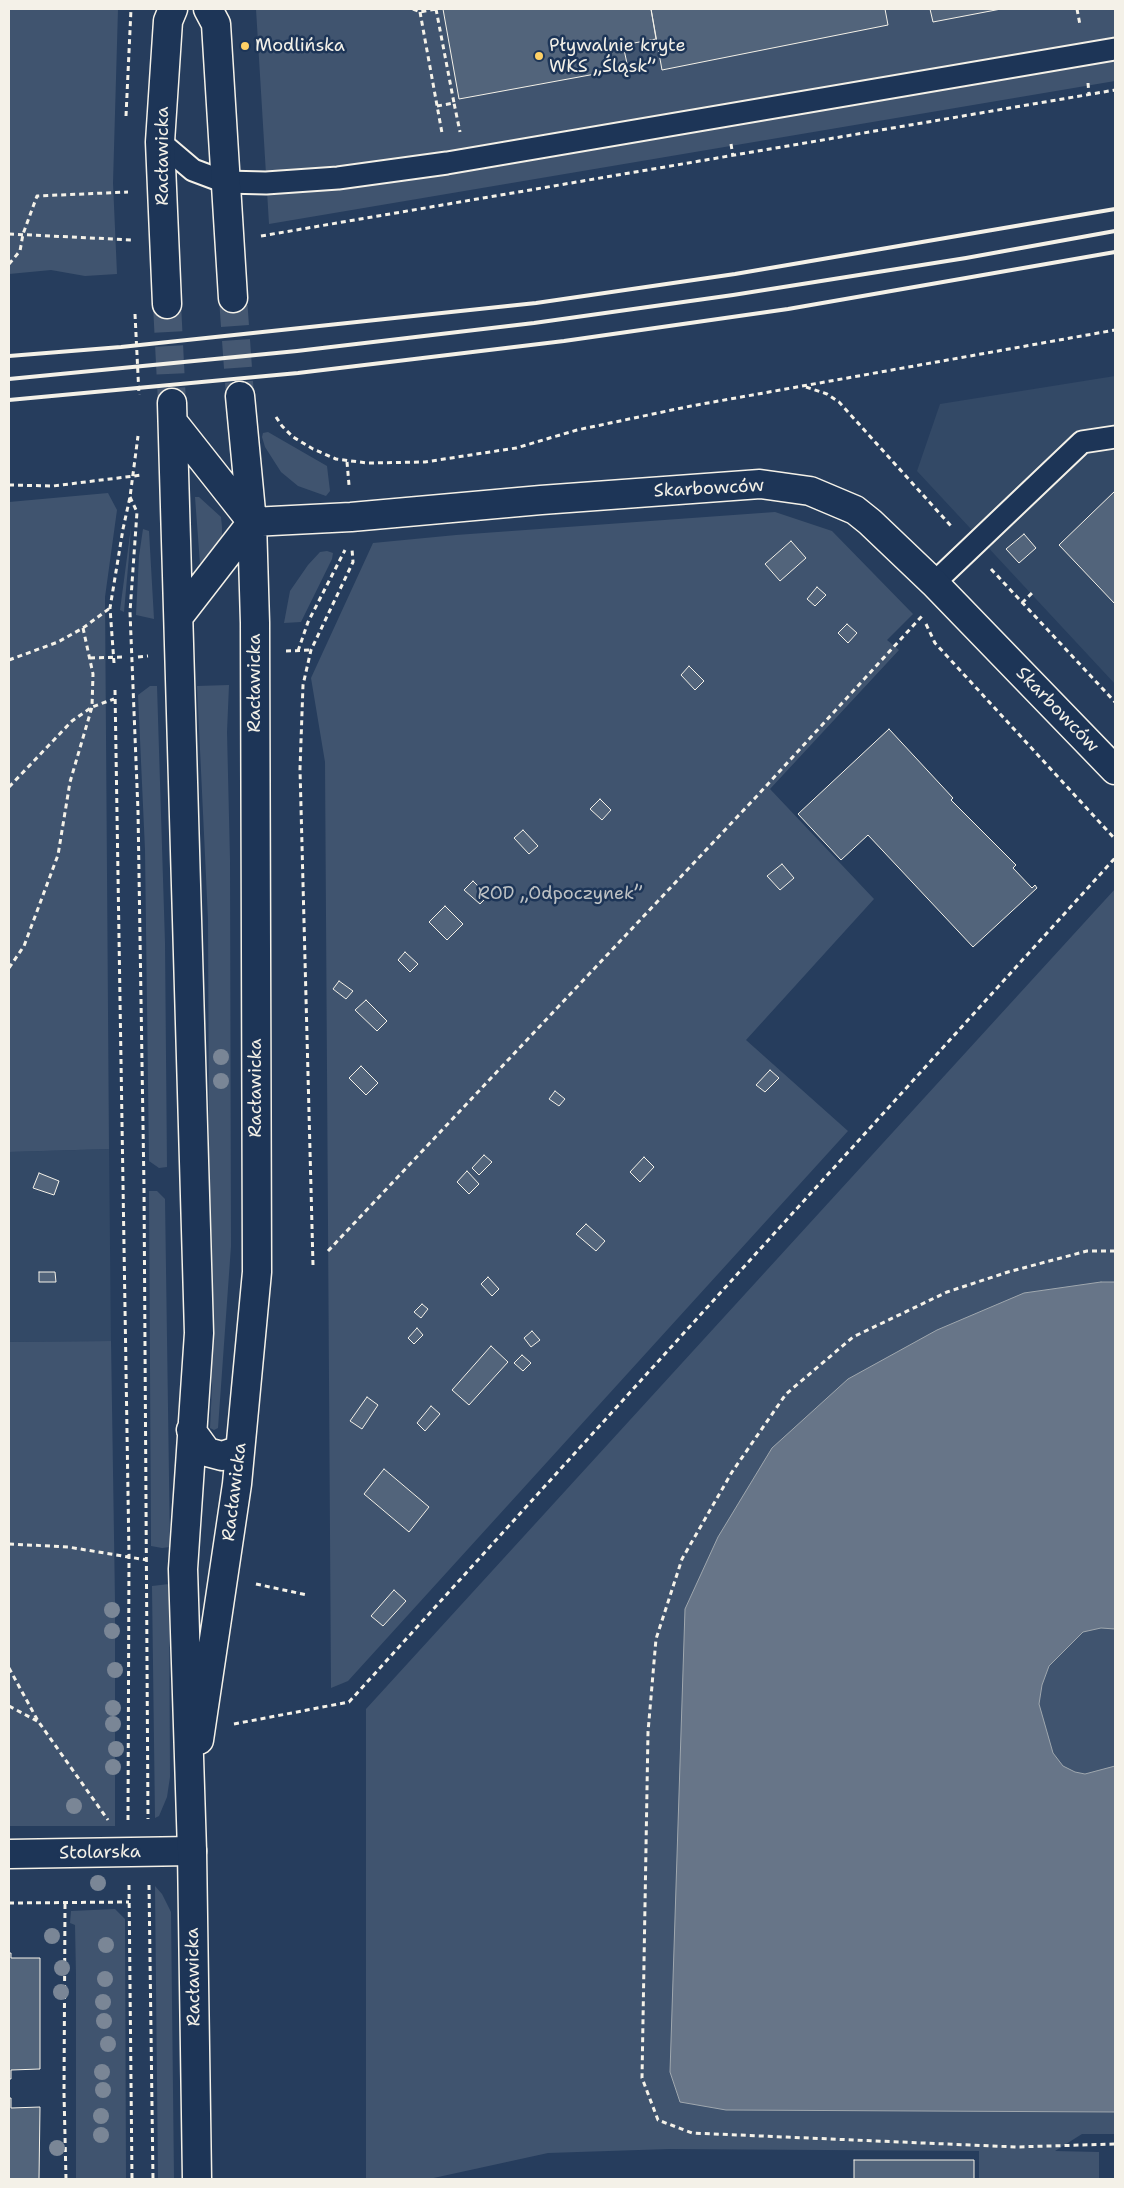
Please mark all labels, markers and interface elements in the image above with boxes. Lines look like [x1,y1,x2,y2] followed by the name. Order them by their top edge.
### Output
[255,35,345,57] place label: Modlińska
[549,35,686,78] place label: Pływalnie kryte WKS „Śląsk”
[239,40,251,52] marker: Modlińska
[533,50,545,62] marker: Pływalnie kryte WKS „Śląsk”
[152,107,174,205] street label: Racławicka
[653,475,765,503] street label: Skarbowców
[244,634,266,732] street label: Racławicka
[1011,663,1103,757] street label: Skarbowców
[477,883,643,905] park label: ROD „Odpoczynek”
[245,1039,267,1137] street label: Racławicka
[218,1442,252,1542] street label: Racławicka
[59,1841,141,1865] street label: Stolarska
[182,1927,206,2027] street label: Racławicka

